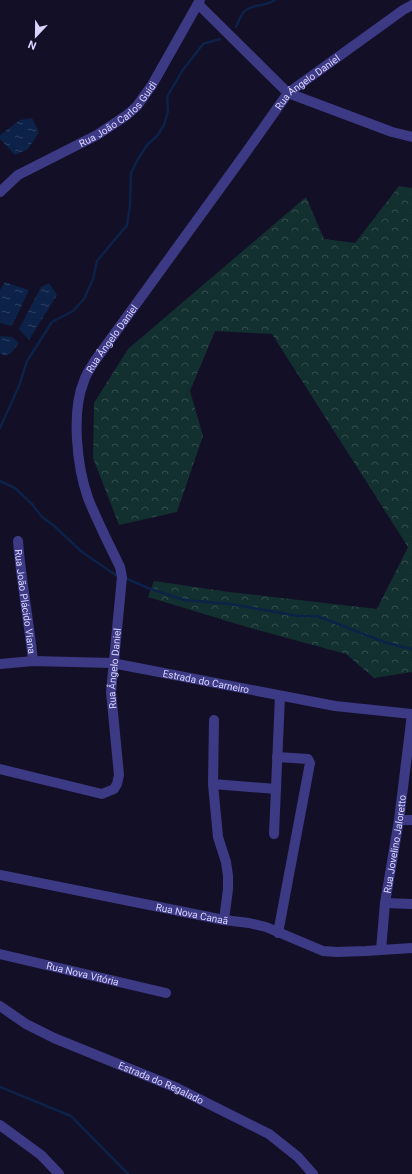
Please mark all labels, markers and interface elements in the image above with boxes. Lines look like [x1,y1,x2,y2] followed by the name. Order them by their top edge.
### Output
[16,16,56,56] north arrow
[26,37,38,52] text: N
[273,53,342,112] street label: Rua Ângelo Daniel
[77,79,159,149] street label: Rua João Carlos Guidi
[84,303,140,375] street label: Rua Ângelo Daniel
[13,549,37,655] street label: Rua João Plácido Viana
[105,628,123,709] street label: Rua Ângelo Daniel
[162,668,250,695] street label: Estrada do Carneiro
[382,794,408,894] street label: Rua Jovelino Jaloretto
[155,901,229,926] street label: Rua Nova Canaã
[45,960,120,988] street label: Rua Nova Vitória
[117,1060,206,1107] street label: Estrada do Regalado

